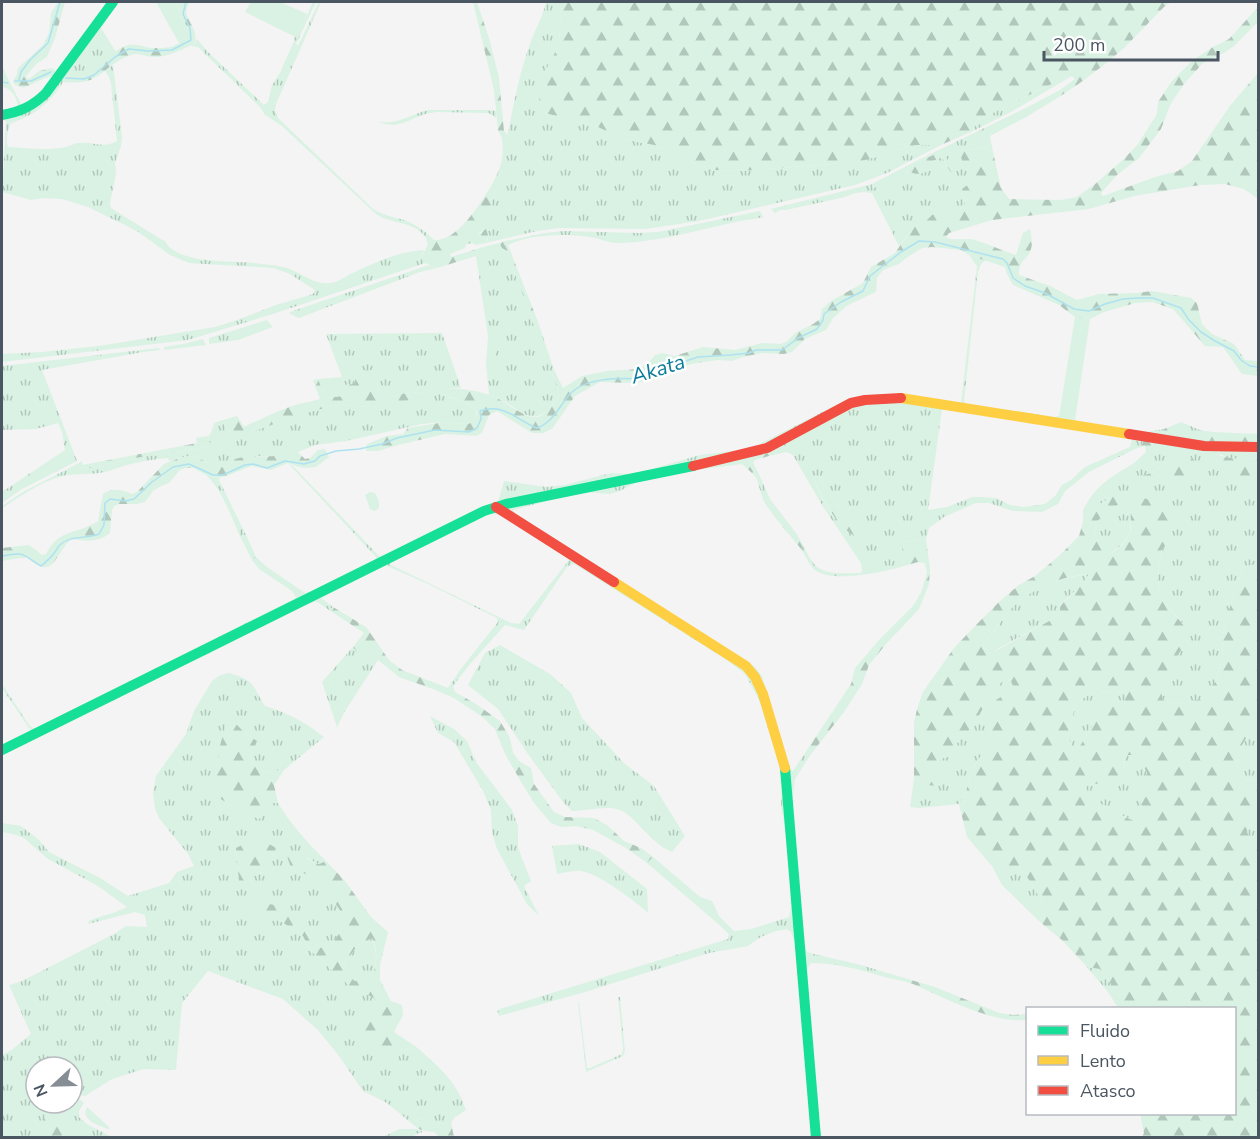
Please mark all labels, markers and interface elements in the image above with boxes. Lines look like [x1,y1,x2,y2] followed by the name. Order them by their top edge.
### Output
[1044,24,1218,62] scale bar
[1053,33,1105,57] text: 200 m
[626,348,689,391] water label: Akata
[1026,1007,1236,1115] legend
[1080,1019,1130,1043] text: Fluido
[1080,1049,1126,1073] text: Lento
[24,1055,84,1115] north arrow
[1080,1079,1136,1103] text: Atasco
[29,1081,53,1100] text: N

